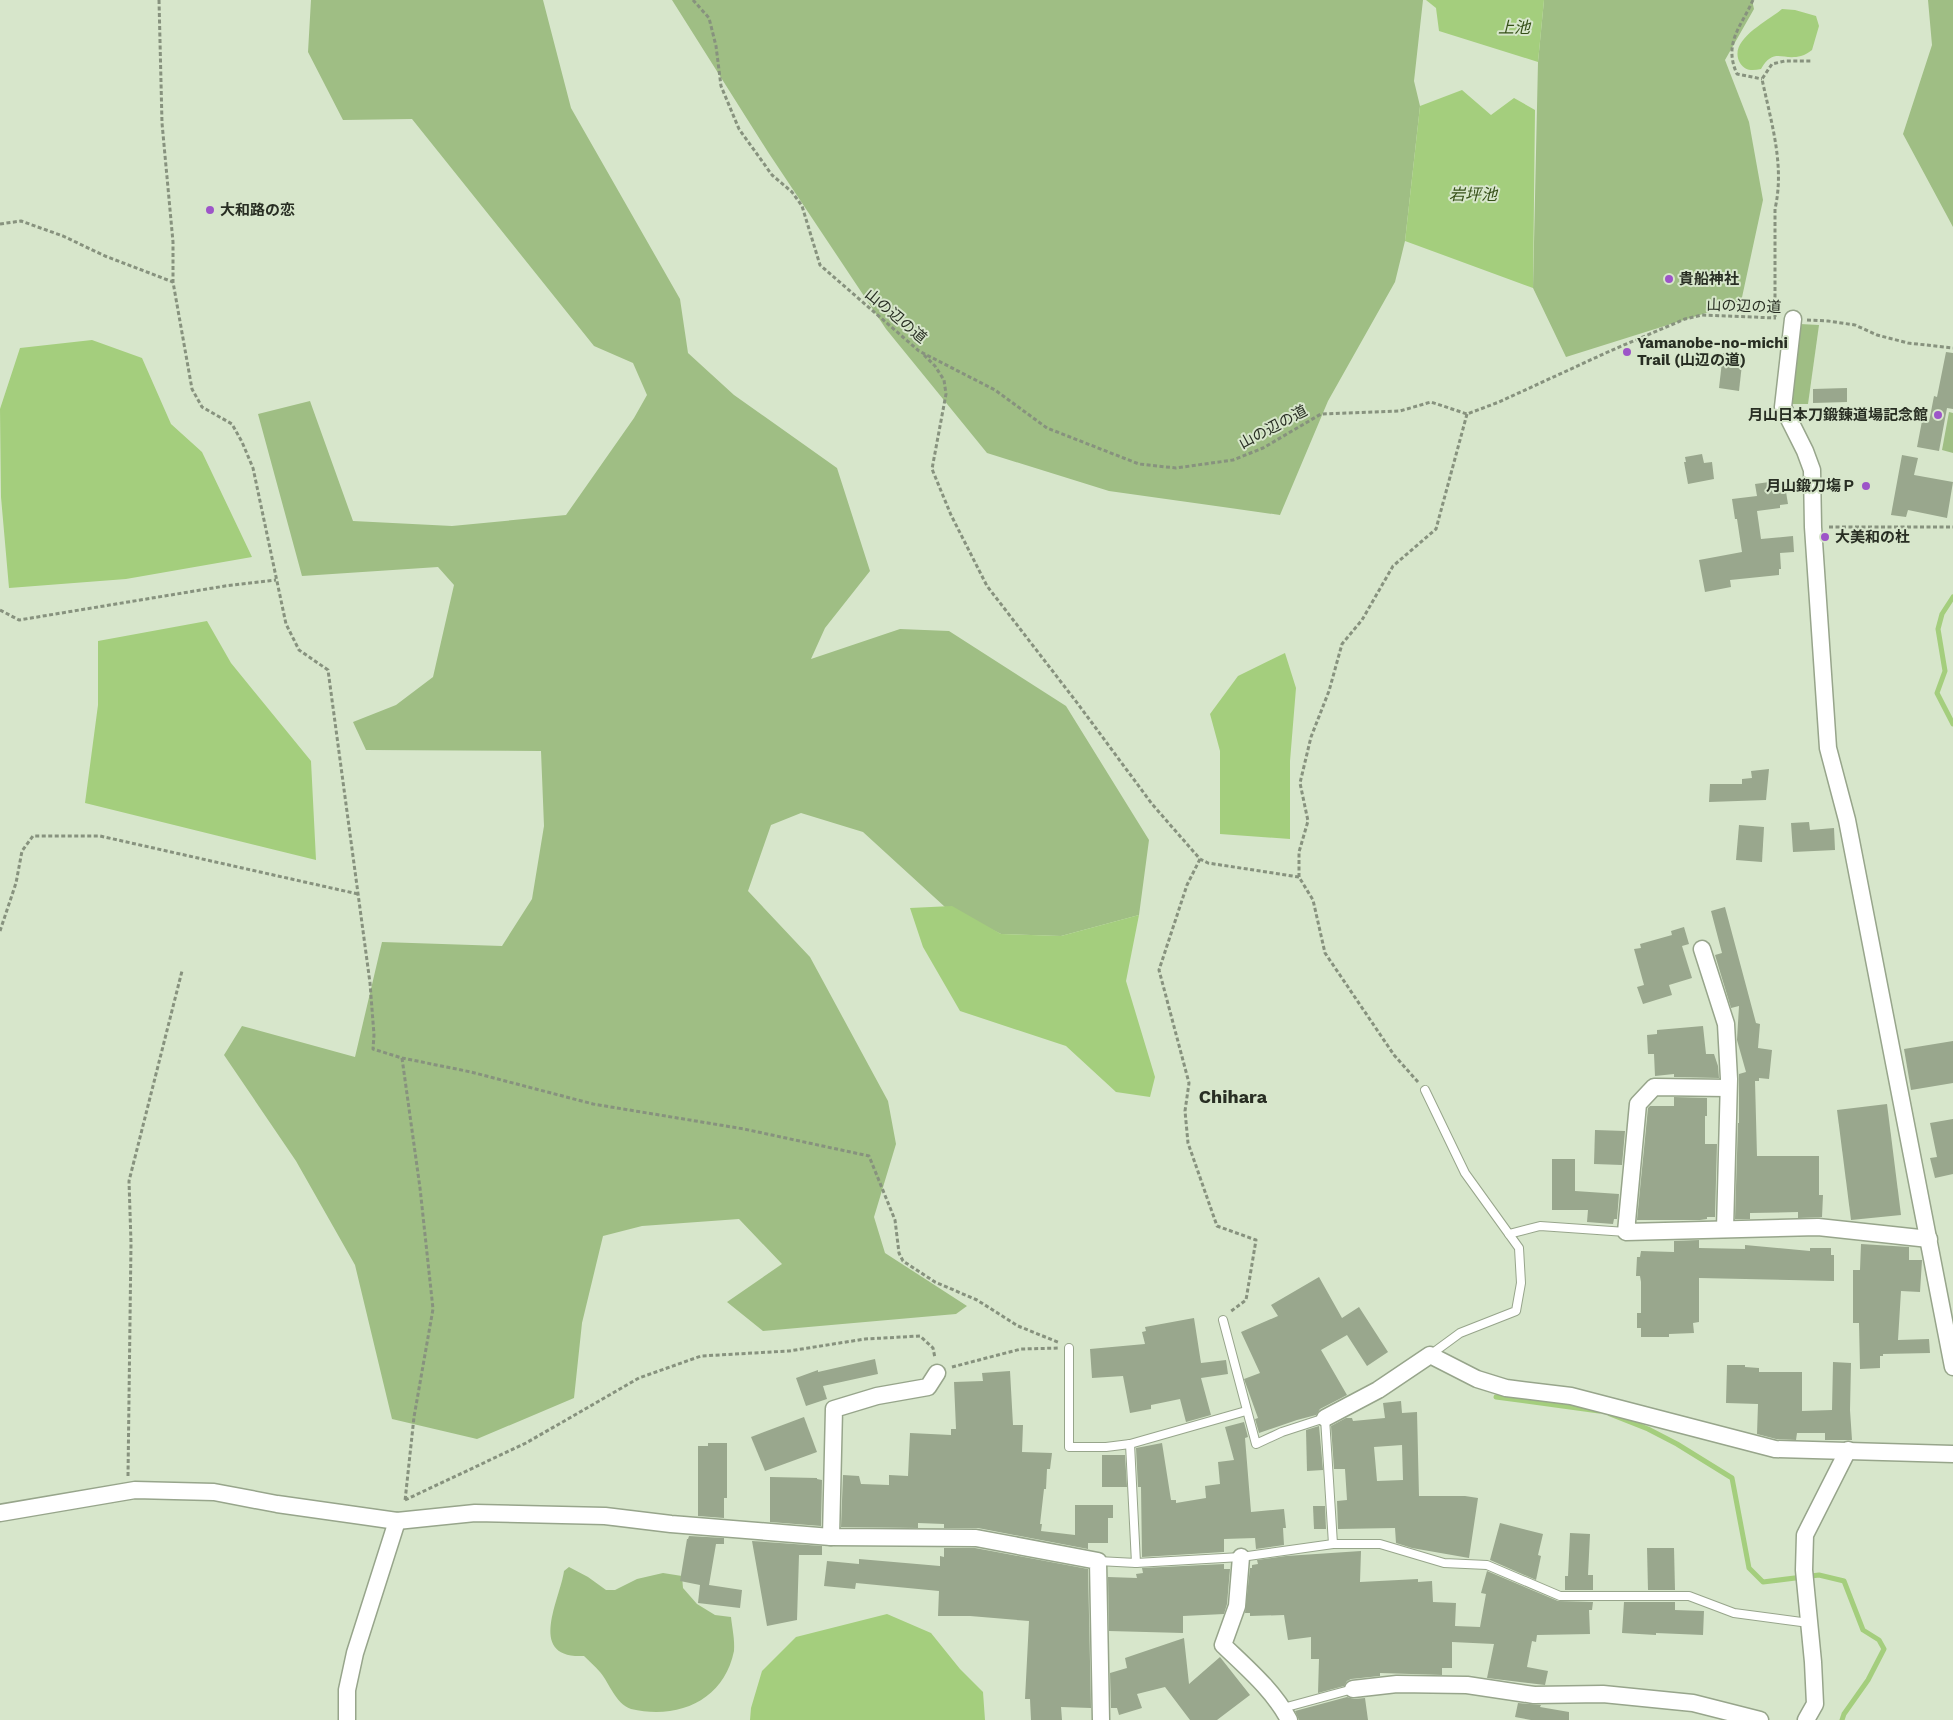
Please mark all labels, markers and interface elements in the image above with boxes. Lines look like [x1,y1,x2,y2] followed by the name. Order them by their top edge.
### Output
[1498,18,1532,37] water label: 上池
[1449,185,1499,204] water label: 岩坪池
[220,201,295,219] place label: 大和路の恋
[204,204,216,216] marker: 大和路の恋
[1679,270,1739,288] place label: 貴船神社
[1663,273,1675,285] marker: 貴船神社
[861,285,931,347] street label: 山の辺の道
[1706,296,1782,316] street label: 山の辺の道
[1637,334,1788,369] place label: Yamanobe-no-michi Trail (山辺の道)
[1621,346,1633,358] marker: Yamanobe-no-michi Trail (山辺の道)
[1236,401,1310,453] street label: 山の辺の道
[1748,406,1928,424] place label: 月山日本刀鍛錬道場記念館
[1932,409,1944,421] marker: 月山日本刀鍛錬道場記念館
[1766,477,1856,495] place label: 月山鍛刀塲Ｐ
[1860,480,1872,492] marker: 月山鍛刀塲Ｐ
[1835,528,1910,546] place label: 大美和の杜
[1819,531,1831,543] marker: 大美和の杜
[1199,1086,1268,1107] district label: Chihara

